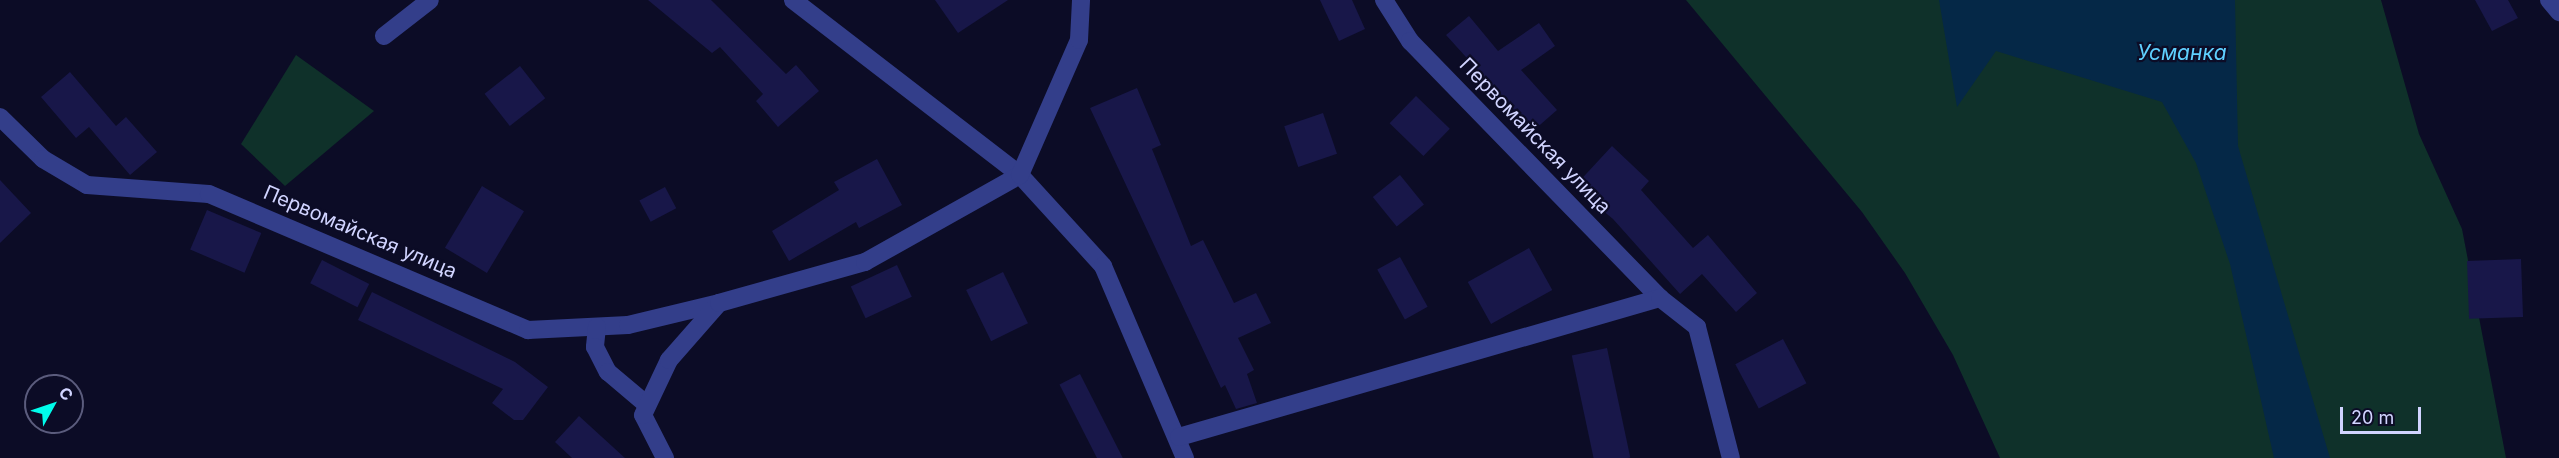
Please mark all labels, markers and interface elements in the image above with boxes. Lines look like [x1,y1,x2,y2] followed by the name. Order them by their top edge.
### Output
[2137,40,2227,66] water label: Усманка
[1454,53,1616,219] street label: Первомайская улица
[260,180,460,284] street label: Первомайская улица
[24,374,84,434] north arrow
[55,383,78,405] text: С
[2343,395,2424,433] scale bar
[2351,407,2394,428] text: 20 m

